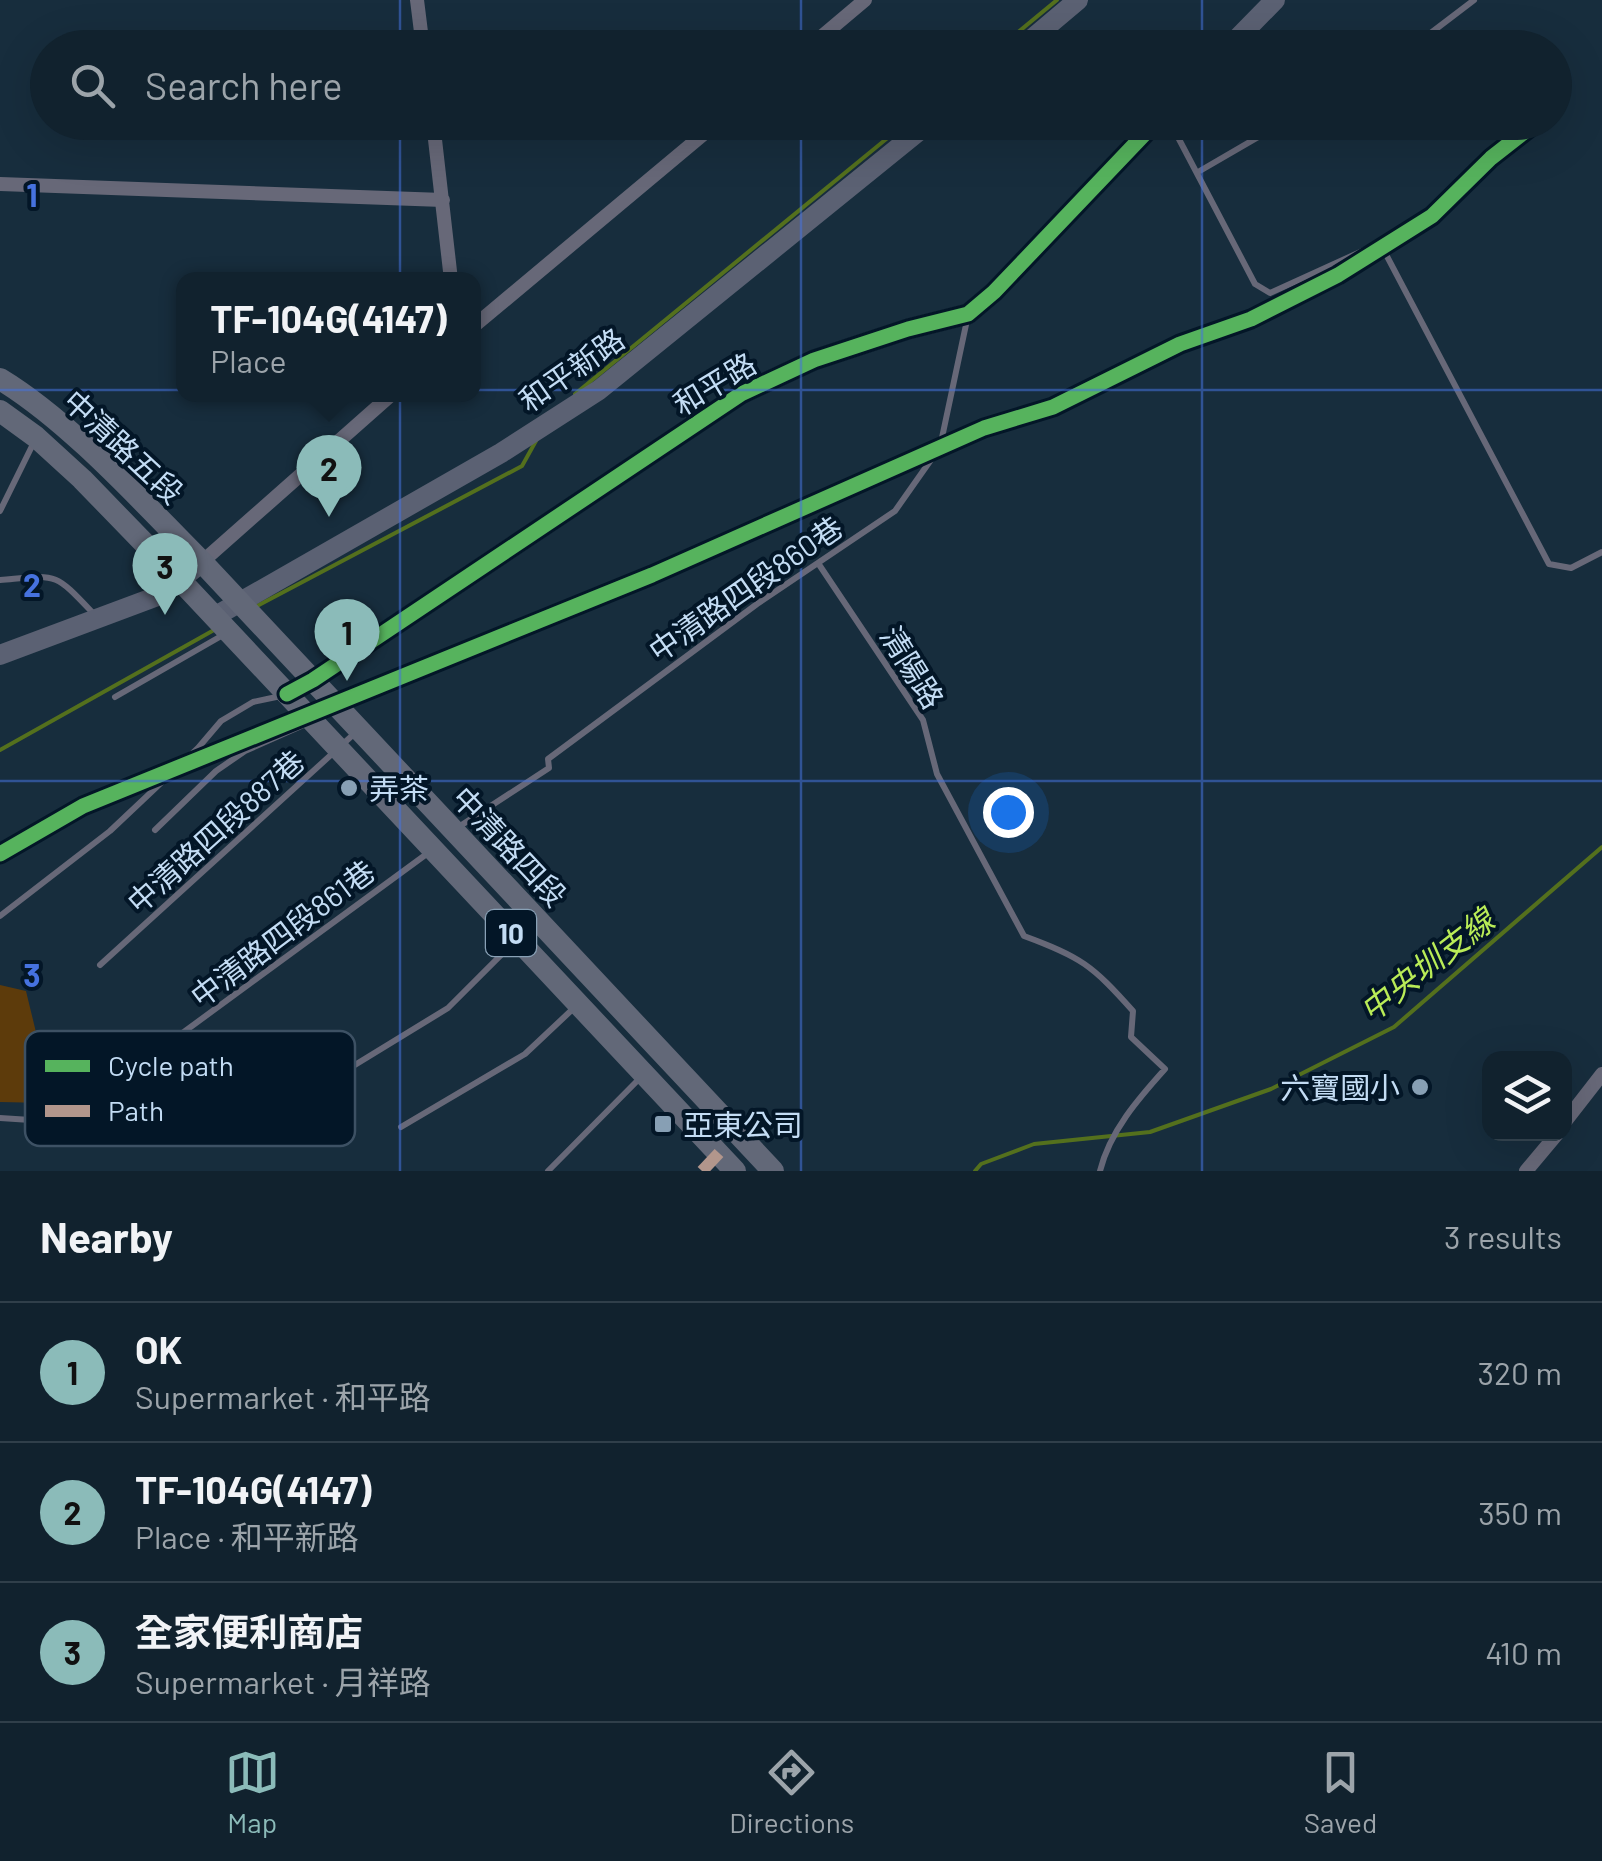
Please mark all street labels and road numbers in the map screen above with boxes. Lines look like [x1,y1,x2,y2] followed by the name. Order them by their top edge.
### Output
[512,320,630,418] street label: 和平新路
[666,344,762,422] street label: 和平路
[57,382,191,510] street label: 中清路五段
[641,508,849,668] street label: 中清路四段860巷
[874,619,952,715] street label: 清陽路
[119,742,311,920] street label: 中清路四段887巷
[446,779,574,913] street label: 中清路四段
[183,852,381,1014] street label: 中清路四段861巷
[486,910,536,956] road number: 10

